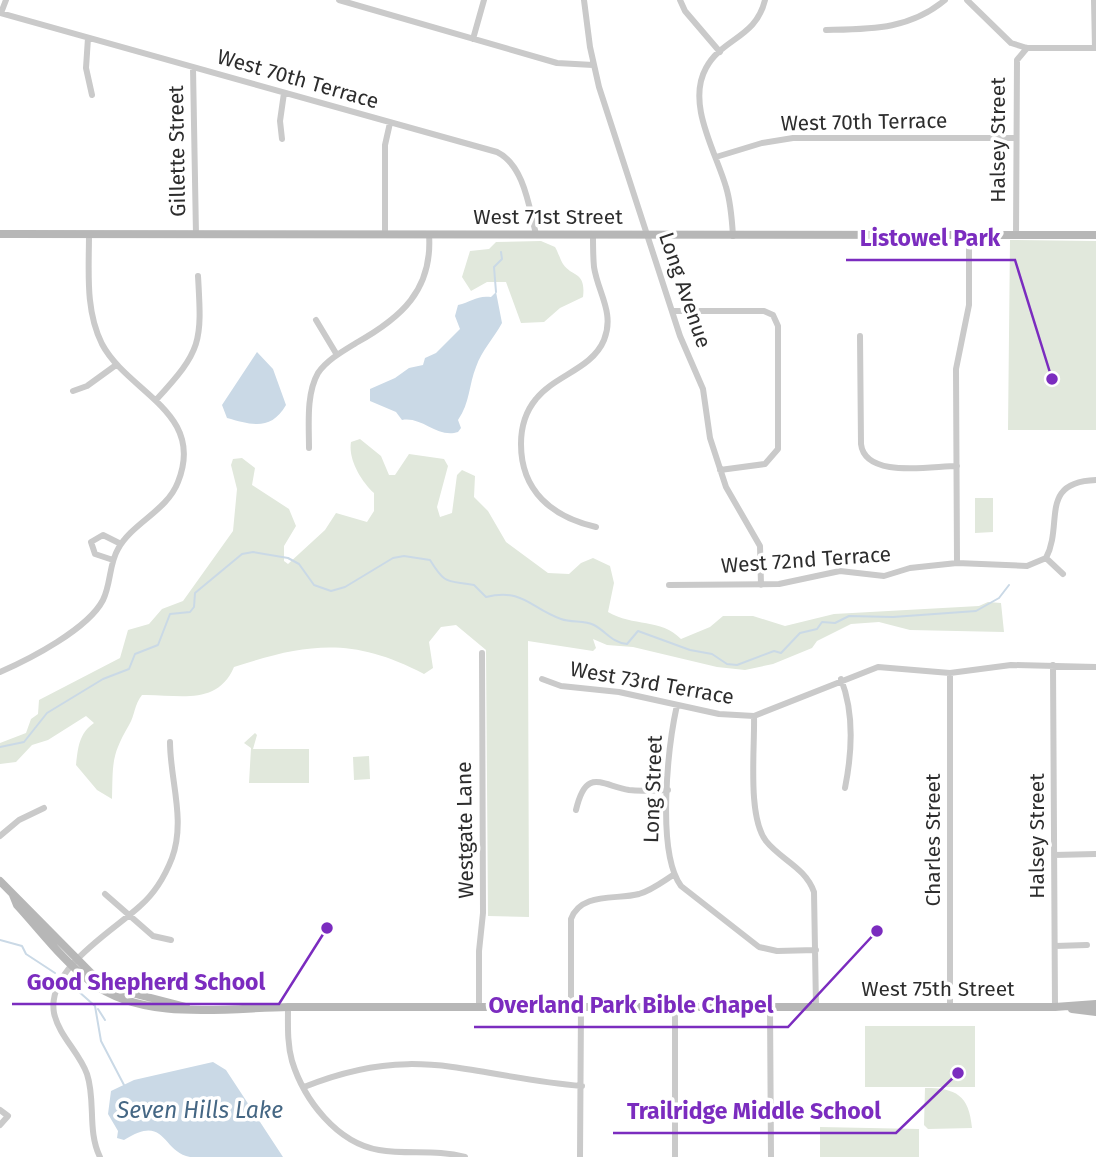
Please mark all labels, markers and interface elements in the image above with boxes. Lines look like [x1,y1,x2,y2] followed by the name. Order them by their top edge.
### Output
[214,44,382,114] street label: West 70th Terrace
[985,77,1011,203] street label: Halsey Street
[163,85,191,217] street label: Gillette Street
[780,108,948,136] street label: West 70th Terrace
[473,204,623,230] street label: West 71st Street
[846,216,1015,260] callout: Listowel Park
[860,224,1001,252] text: Listowel Park
[653,229,717,351] street label: Long Avenue
[720,541,892,579] street label: West 72nd Terrace
[568,656,736,710] street label: West 73rd Terrace
[638,734,668,843] street label: Long Street
[451,761,479,899] street label: Westgate Lane
[920,773,946,907] street label: Charles Street
[1024,773,1050,899] street label: Halsey Street
[12,960,279,1004] callout: Good Shepherd School
[27,968,266,996] text: Good Shepherd School
[861,976,1015,1002] street label: West 75th Street
[474,983,788,1027] callout: Overland Park Bible Chapel
[488,991,774,1019] text: Overland Park Bible Chapel
[613,1089,896,1133] callout: Trailridge Middle School
[116,1096,283,1124] water label: Seven Hills Lake
[627,1097,881,1125] text: Trailridge Middle School

